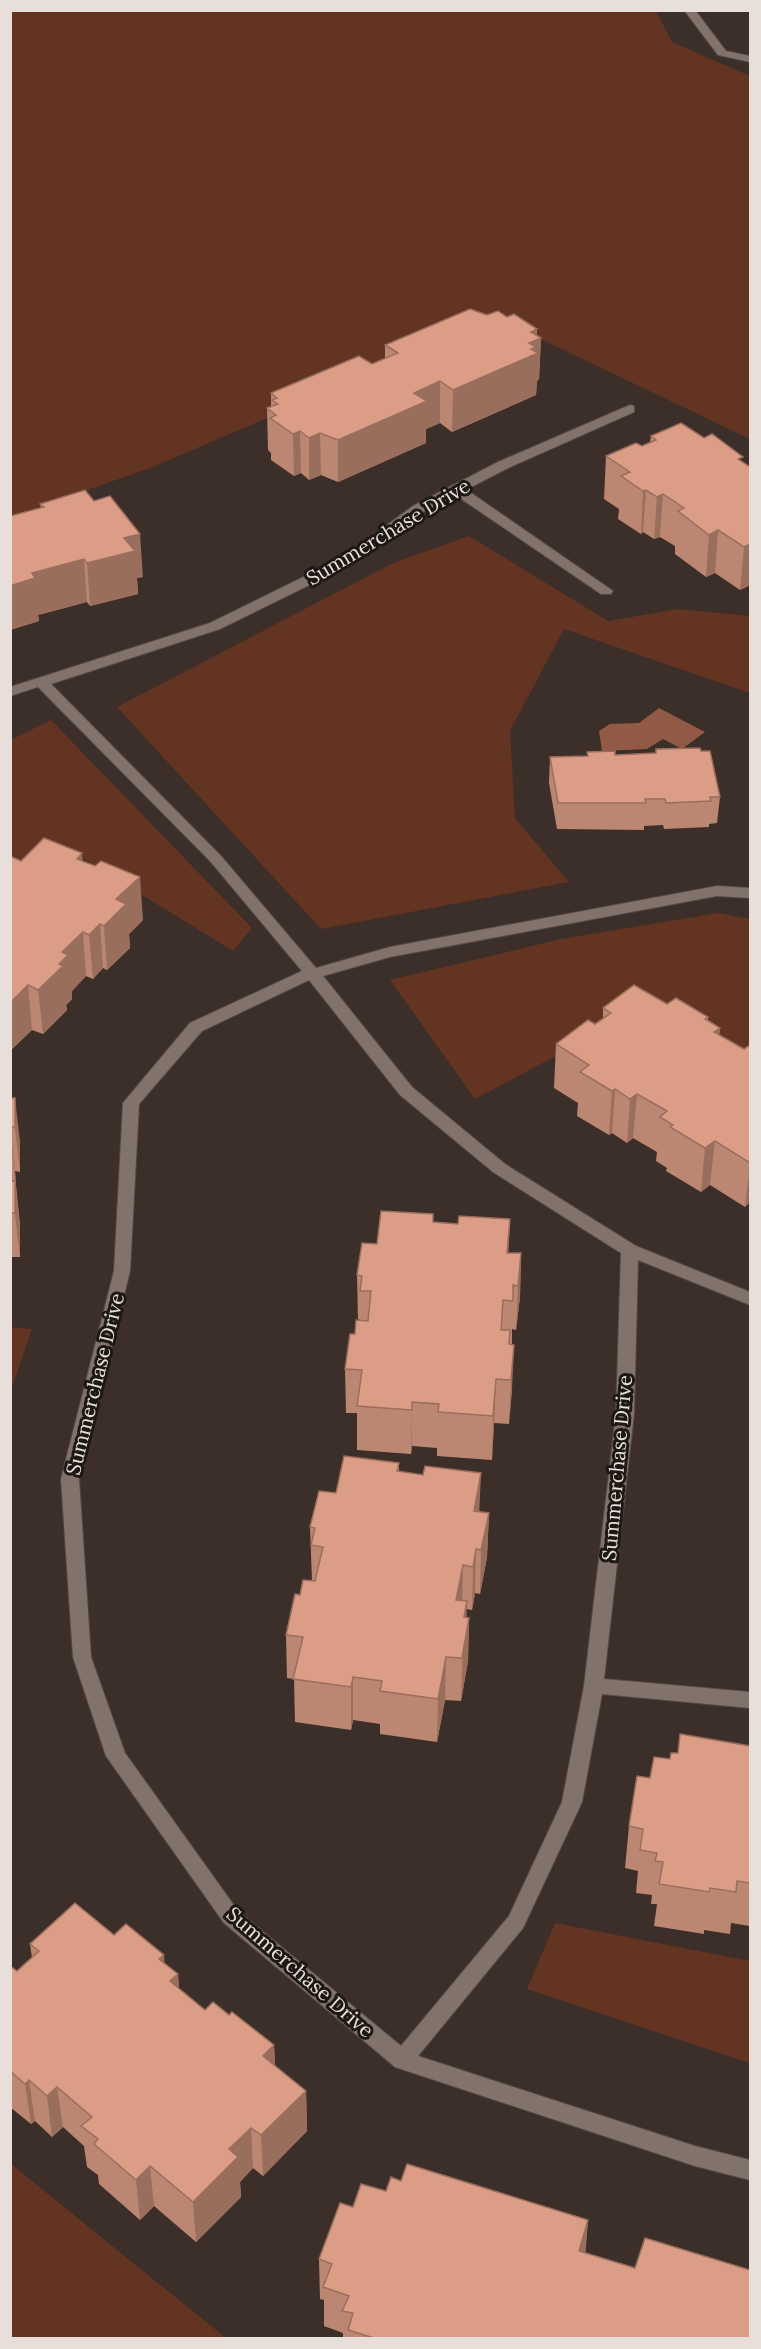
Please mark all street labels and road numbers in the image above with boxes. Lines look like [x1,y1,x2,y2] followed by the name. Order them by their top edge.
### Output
[301,473,474,590] street label: Summerchase Drive
[60,1290,129,1477] street label: Summerchase Drive
[596,1374,637,1562] street label: Summerchase Drive
[222,1901,379,2042] street label: Summerchase Drive

